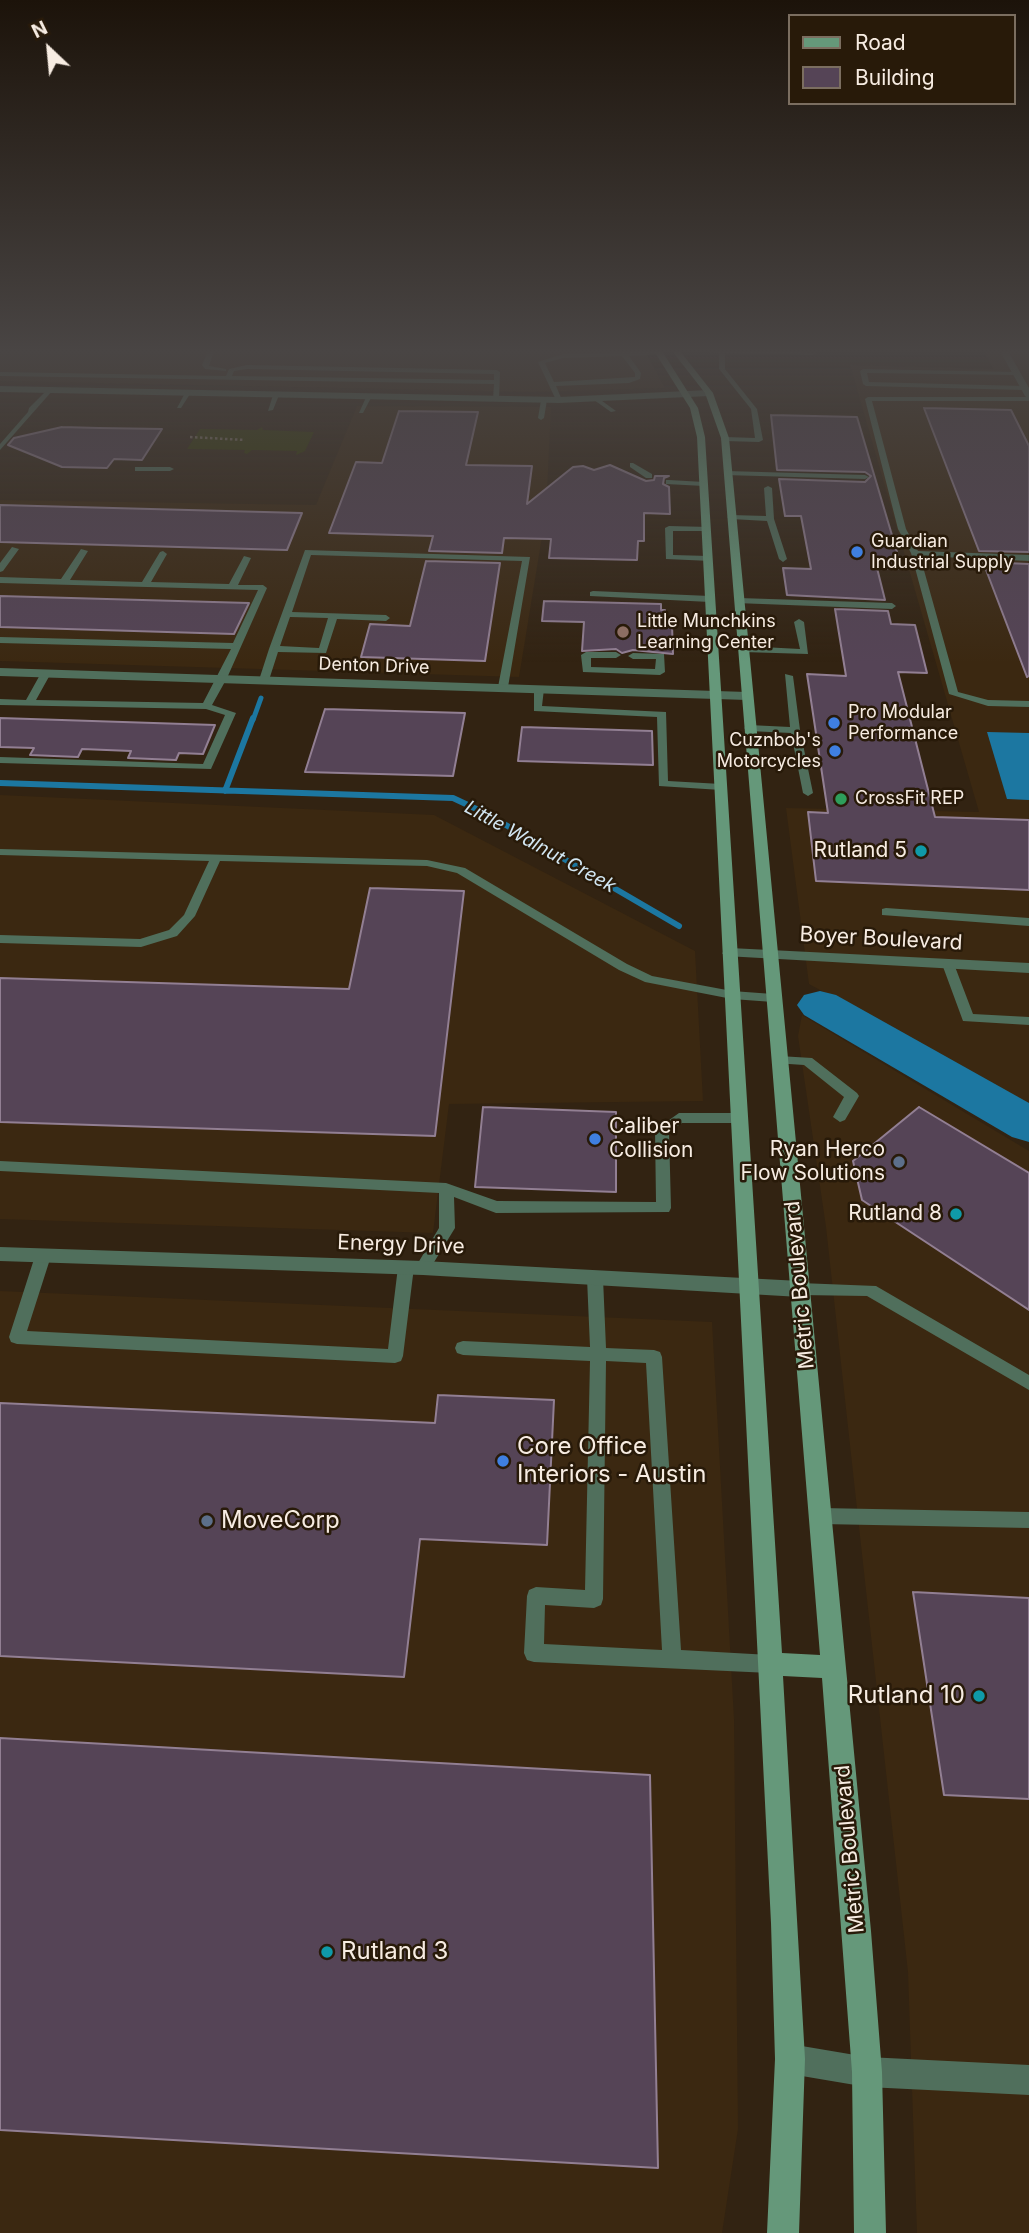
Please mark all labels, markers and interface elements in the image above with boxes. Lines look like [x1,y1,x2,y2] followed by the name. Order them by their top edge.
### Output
[14,14,84,84] north arrow
[788,14,1015,105] legend
[28,16,51,43] text: N
[855,30,906,55] text: Road
[855,65,935,90] text: Building
[871,531,1013,574] place label: Guardian Industrial Supply
[849,544,865,560] marker: Guardian Industrial Supply
[637,611,776,654] place label: Little Munchkins Learning Center
[615,624,631,640] marker: Little Munchkins Learning Center
[318,653,430,679] street label: Denton Drive
[848,702,958,744] place label: Pro Modular Performance
[826,715,842,731] marker: Pro Modular Performance
[717,730,821,772] place label: Cuznbob's Motorcycles
[827,743,843,759] marker: Cuznbob's Motorcycles
[855,788,964,810] place label: CrossFit REP
[833,791,849,807] marker: CrossFit REP
[460,796,620,898] water label: Little Walnut Creek
[813,838,907,864] place label: Rutland 5
[913,843,929,859] marker: Rutland 5
[799,922,963,956] street label: Boyer Boulevard
[609,1114,693,1164] place label: Caliber Collision
[587,1131,603,1147] marker: Caliber Collision
[741,1137,885,1187] place label: Ryan Herco Flow Solutions
[891,1154,907,1170] marker: Ryan Herco Flow Solutions
[780,1200,820,1370] street label: Metric Boulevard
[848,1201,942,1227] place label: Rutland 8
[948,1206,964,1222] marker: Rutland 8
[337,1230,465,1260] street label: Energy Drive
[517,1433,706,1489] place label: Core Office Interiors - Austin
[495,1453,511,1469] marker: Core Office Interiors - Austin
[221,1507,340,1535] place label: MoveCorp
[199,1513,215,1529] marker: MoveCorp
[848,1682,965,1710] place label: Rutland 10
[971,1688,987,1704] marker: Rutland 10
[830,1764,870,1934] street label: Metric Boulevard
[341,1938,448,1966] place label: Rutland 3
[319,1944,335,1960] marker: Rutland 3

